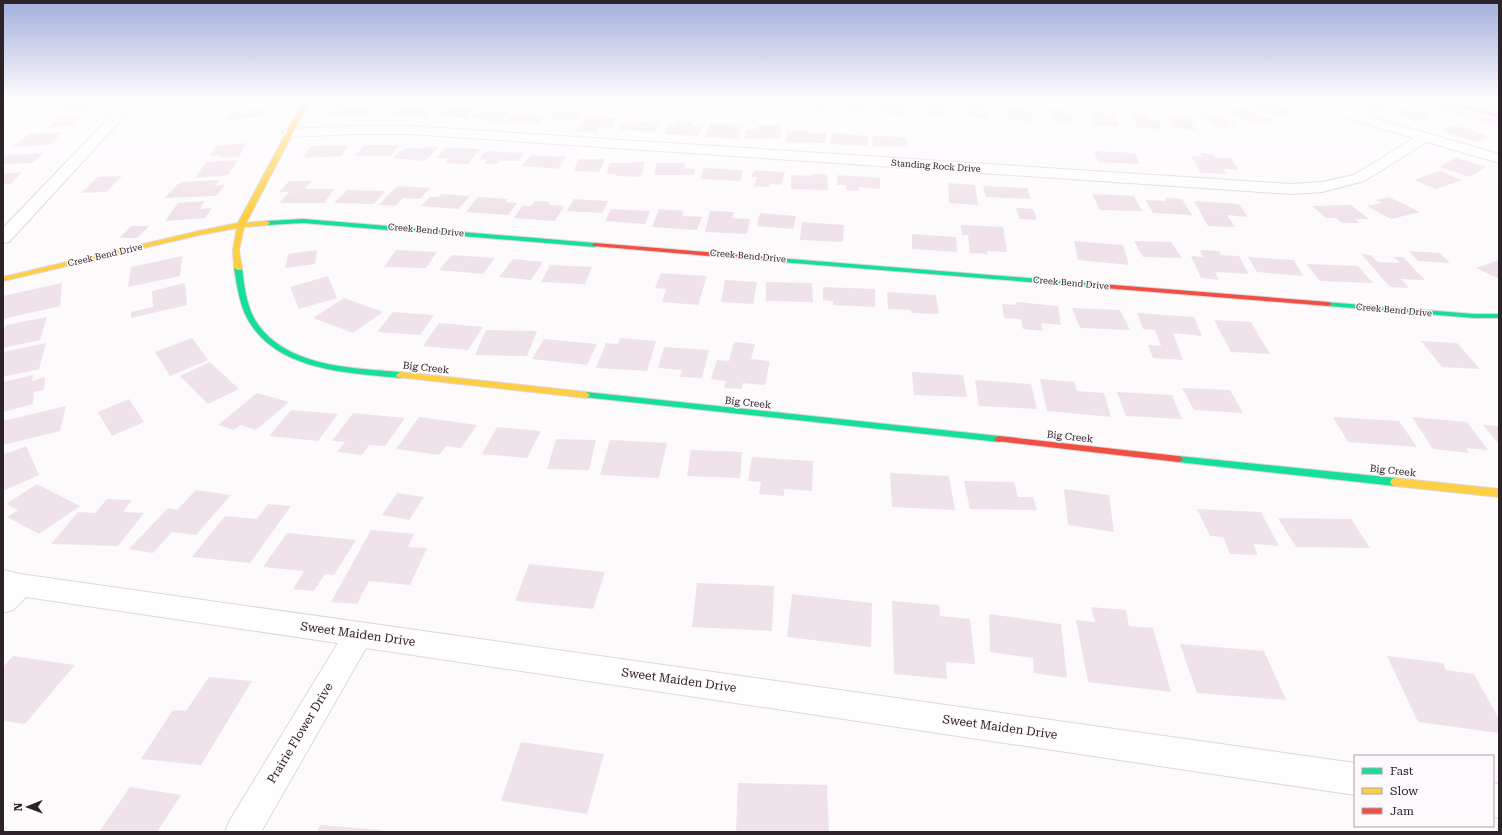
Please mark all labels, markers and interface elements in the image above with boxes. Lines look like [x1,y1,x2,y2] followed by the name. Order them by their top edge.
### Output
[891,158,981,174] street label: Standing Rock Drive
[388,222,464,238] street label: Creek Bend Drive
[67,242,143,268] street label: Creek Bend Drive
[710,248,786,264] street label: Creek Bend Drive
[1033,275,1109,291] street label: Creek Bend Drive
[1356,302,1432,318] street label: Creek Bend Drive
[402,360,450,375] street label: Big Creek
[724,395,772,410] street label: Big Creek
[1046,429,1094,444] street label: Big Creek
[1369,463,1417,478] street label: Big Creek
[300,619,417,649] street label: Sweet Maiden Drive
[621,665,738,695] street label: Sweet Maiden Drive
[264,680,336,786] street label: Prairie Flower Drive
[942,712,1059,742] street label: Sweet Maiden Drive
[1354,755,1494,827] legend
[1390,764,1414,778] text: Fast
[1390,784,1418,798] text: Slow
[8,787,48,827] north arrow
[12,802,25,812] text: N
[1390,804,1414,818] text: Jam

